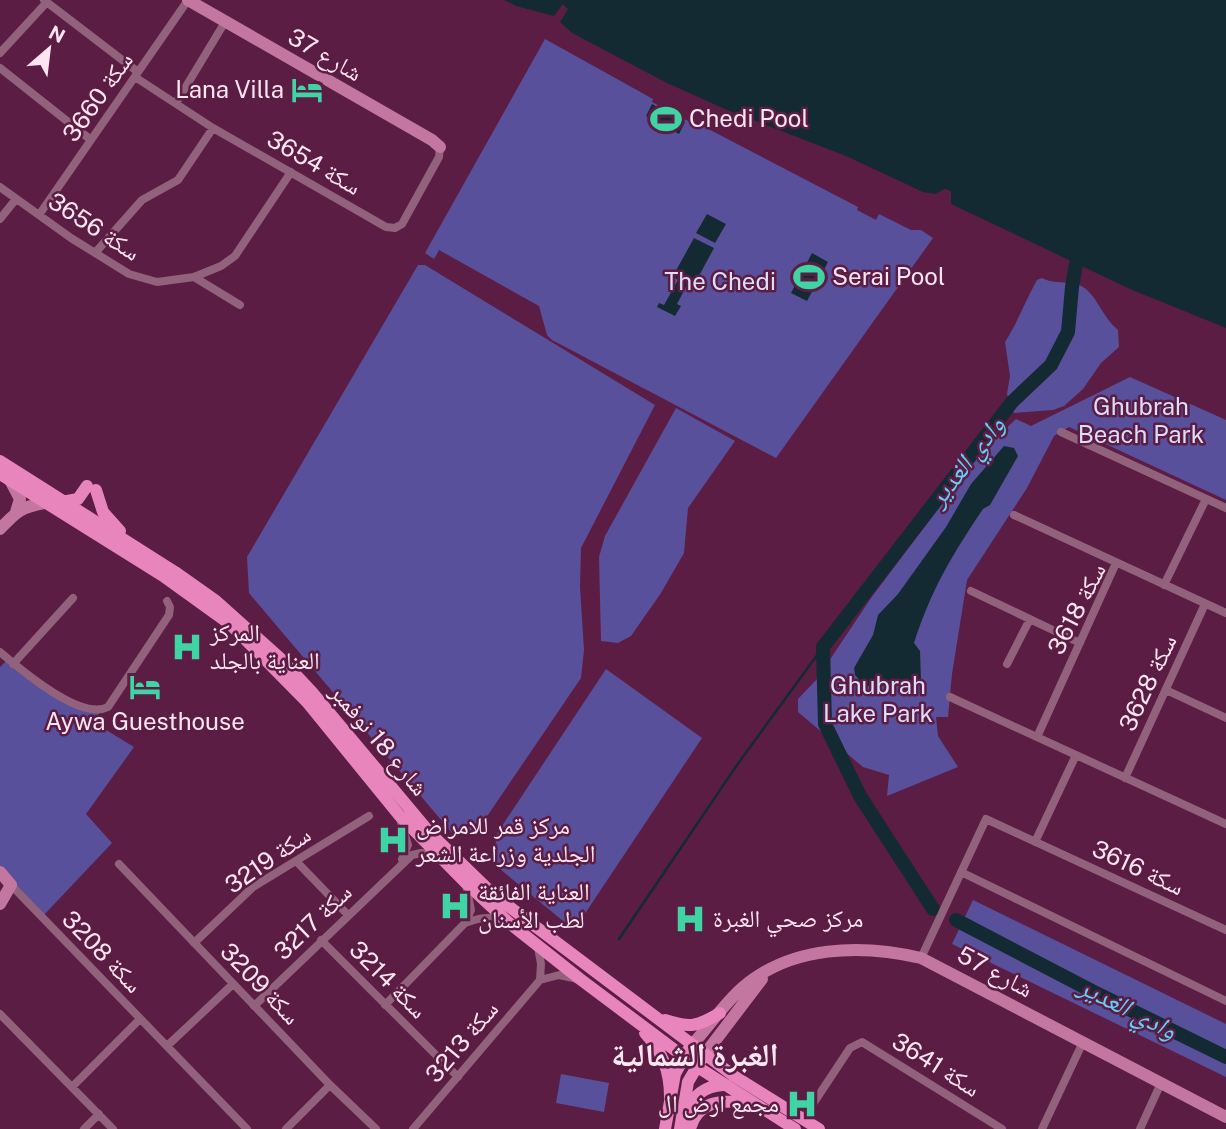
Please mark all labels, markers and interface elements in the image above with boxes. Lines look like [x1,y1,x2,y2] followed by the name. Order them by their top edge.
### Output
[14,14,84,84] north arrow
[45,21,69,47] text: N
[283,22,367,88] street label: شارع 37
[56,46,138,147] street label: سكة 3660
[290,73,324,107] hotel icon: Lana Villa
[175,75,284,103] place label: Lana Villa
[649,102,683,136] sports icon: Chedi Pool
[689,104,809,132] place label: Chedi Pool
[263,124,366,200] street label: سكة 3654
[43,186,146,266] street label: سكة 3656
[792,260,826,294] sports icon: Serai Pool
[832,262,945,290] place label: Serai Pool
[664,267,776,295] park label: The Chedi
[1078,392,1204,448] park label: Ghubrah Beach Park
[920,409,1015,517] water label: وادي الغدير
[1041,558,1111,659] street label: سكة 3618
[209,618,320,675] place label: المركز العناية بالجلد
[170,630,204,664] hospital icon: المركز العناية بالجلد
[1113,630,1182,735] street label: سكة 3628
[128,670,162,704] hotel icon: Aywa Guesthouse
[823,671,933,727] park label: Ghubrah Lake Park
[323,677,435,802] street label: شارع 18 نوفمبر
[45,707,245,735] place label: Aywa Guesthouse
[415,811,596,867] place label: مركز قمر للامراض الجلدية وزراعة الشعر
[219,820,315,899] street label: سكة 3219
[376,823,410,857] hospital icon: مركز قمر للامراض الجلدية وزراعة الشعر
[1088,834,1189,901] street label: سكة 3616
[268,877,357,965] street label: سكة 3217
[478,877,590,934] place label: العناية الفائقة لطب الأسنان
[438,889,472,923] hospital icon: العناية الفائقة لطب الأسنان
[673,902,707,936] hospital icon: مركز صحي الغبرة
[713,904,864,938] place label: مركز صحي الغبرة
[57,905,149,998] street label: سكة 3208
[344,935,433,1024] street label: سكة 3214
[215,937,306,1030] street label: سكة 3209
[952,940,1038,1004] street label: شارع 57
[1070,969,1182,1050] water label: وادي الغدير
[419,995,503,1088] street label: سكة 3213
[887,1026,986,1102] street label: سكة 3641
[611,1036,779,1073] district label: الغبرة الشمالية
[785,1087,819,1121] hospital icon: مجمع ارض ال
[658,1089,779,1119] place label: مجمع ارض ال

